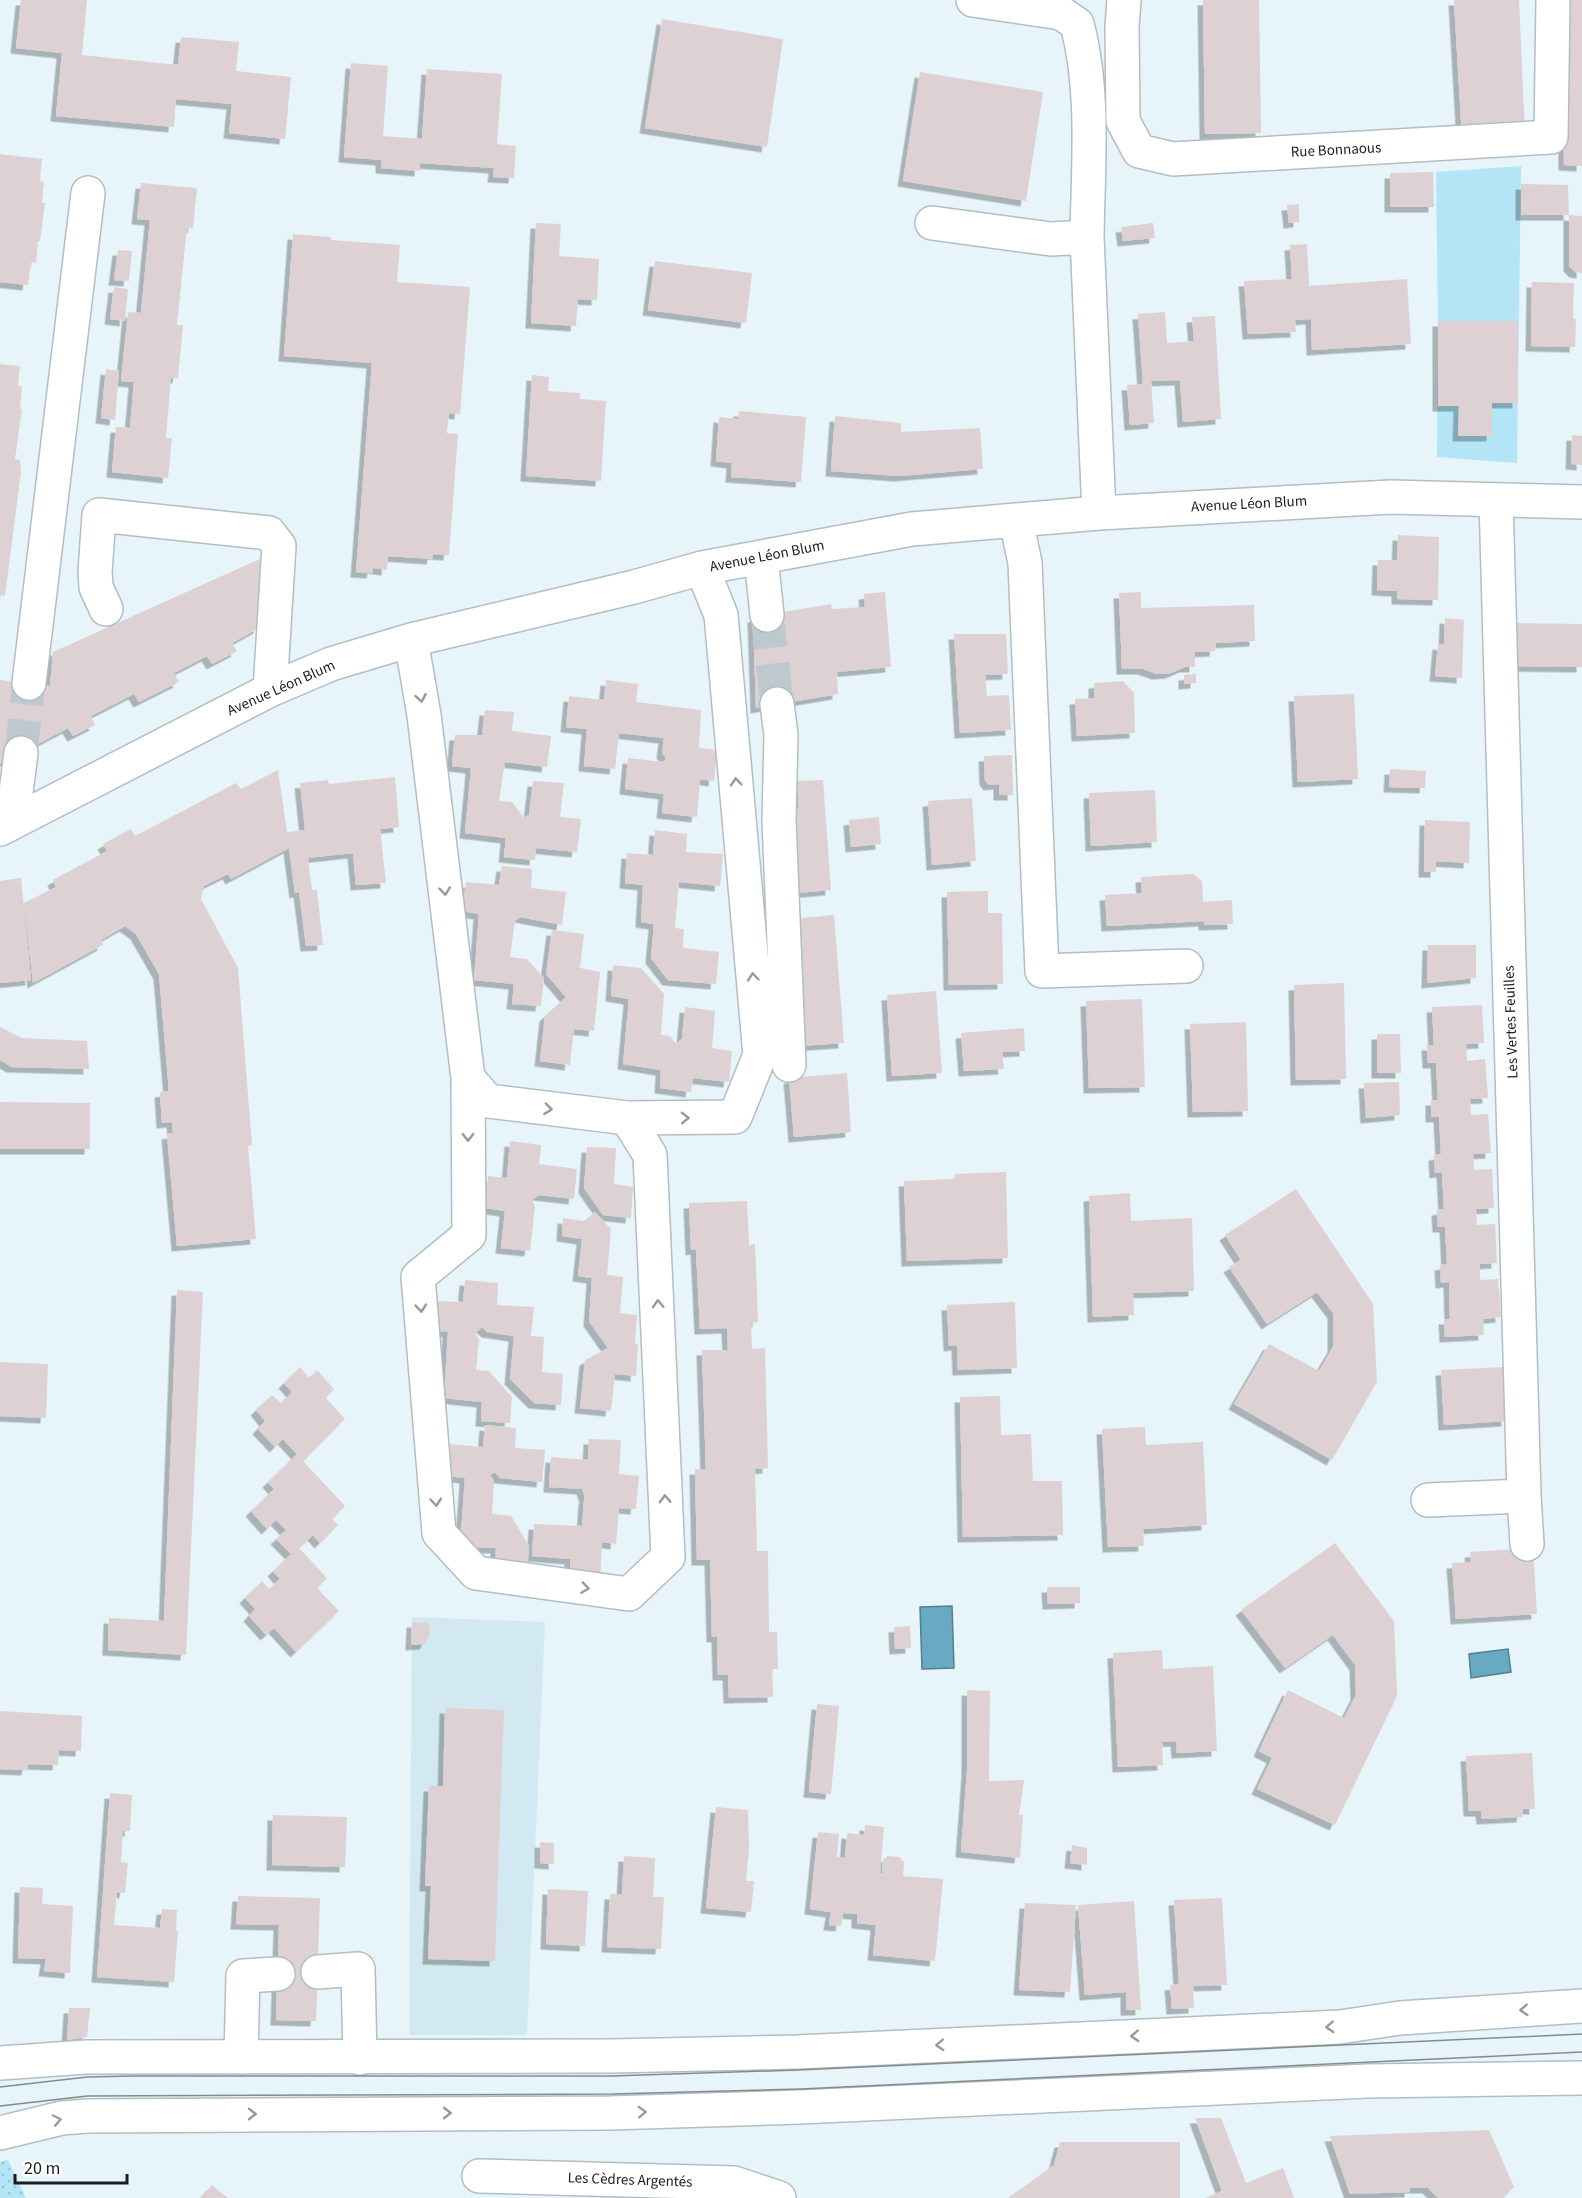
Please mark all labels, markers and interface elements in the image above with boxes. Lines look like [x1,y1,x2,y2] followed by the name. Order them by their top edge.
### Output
[1290,137,1382,163] street label: Rue Bonnaous
[1190,490,1308,518] street label: Avenue Léon Blum
[708,535,826,577] street label: Avenue Léon Blum
[224,655,338,721] street label: Avenue Léon Blum
[414,693,426,702] one-way arrow
[730,778,743,787] one-way arrow
[438,886,451,896] one-way arrow
[1499,965,1523,1079] street label: Les Vertes Feuilles
[747,972,760,981] one-way arrow
[543,1102,552,1114] one-way arrow
[681,1111,690,1124] one-way arrow
[462,1132,474,1141] one-way arrow
[651,1299,664,1308] one-way arrow
[414,1303,427,1312] one-way arrow
[659,1494,672,1503] one-way arrow
[430,1498,443,1507] one-way arrow
[580,1582,589,1594] one-way arrow
[1519,2003,1528,2016] one-way arrow
[1325,2021,1334,2034] one-way arrow
[1130,2030,1139,2043] one-way arrow
[935,2039,944,2052] one-way arrow
[637,2105,646,2118] one-way arrow
[442,2107,451,2119] one-way arrow
[247,2108,256,2121] one-way arrow
[52,2114,62,2127] one-way arrow
[15,2147,128,2185] scale bar
[24,2156,60,2181] text: 20 m
[567,2167,693,2193] street label: Les Cèdres Argentés

